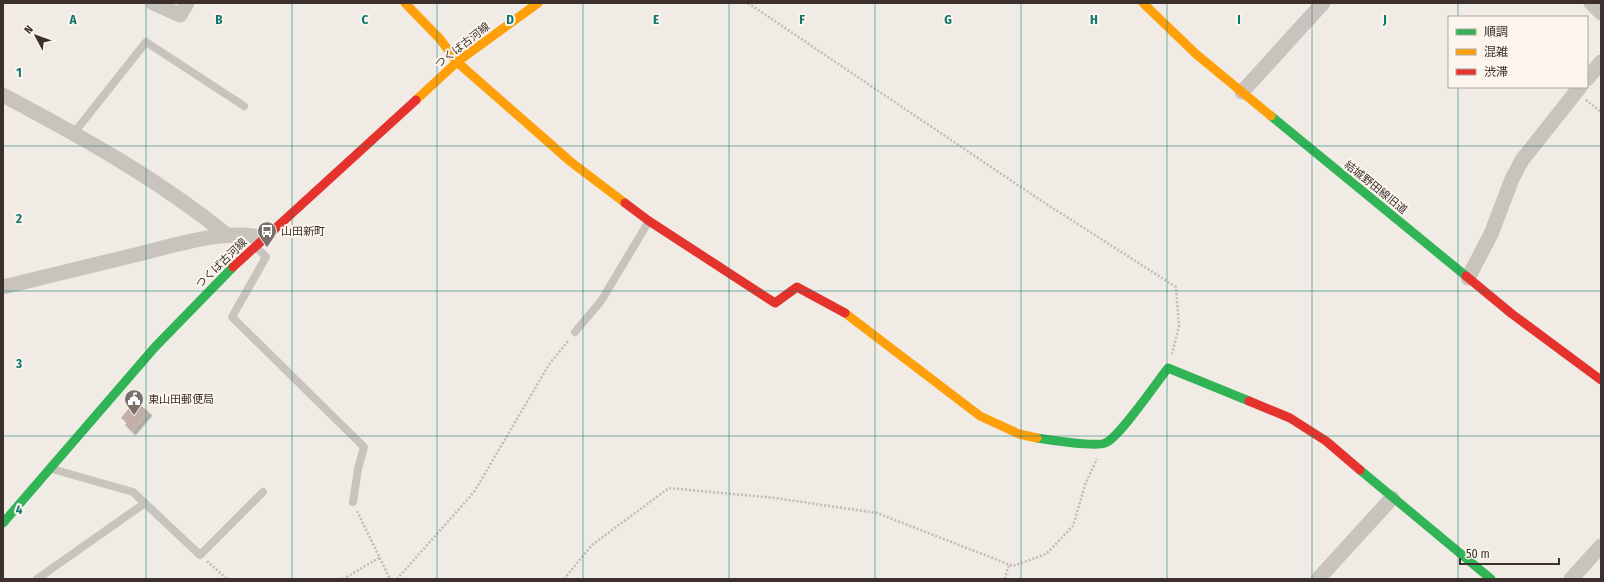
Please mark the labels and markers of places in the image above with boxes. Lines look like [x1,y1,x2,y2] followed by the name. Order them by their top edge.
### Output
[256,220,278,248] bus stop icon: 山田新町
[281,225,325,238] place label: 山田新町
[123,388,145,416] public building icon: 東山田郵便局
[148,393,214,406] place label: 東山田郵便局

